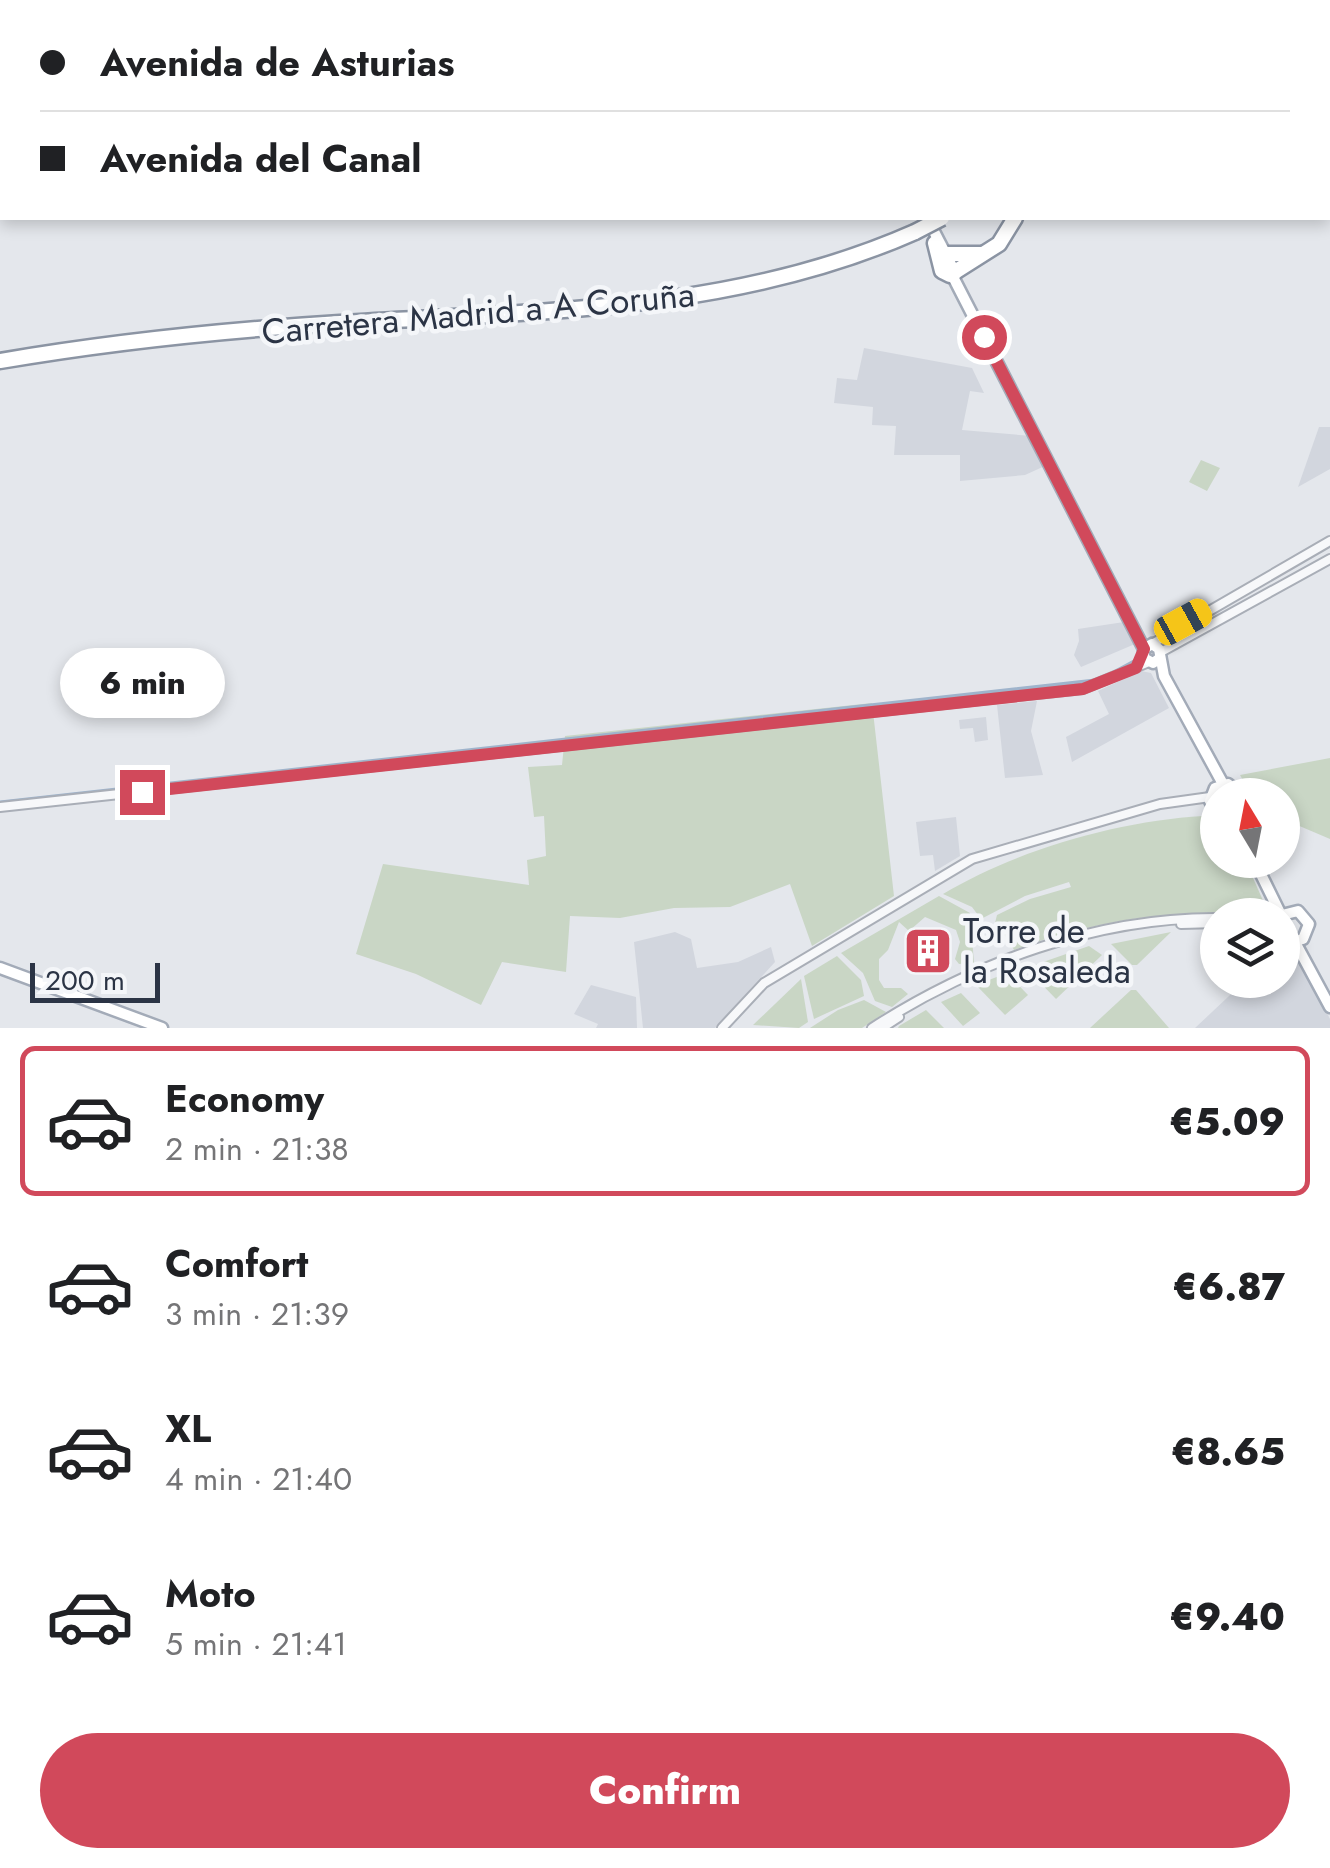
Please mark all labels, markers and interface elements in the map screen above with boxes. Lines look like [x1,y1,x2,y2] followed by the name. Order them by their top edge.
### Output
[100,35,455,90] text: Avenida de Asturias
[100,131,422,186] text: Avenida del Canal
[259,269,697,357] street label: Carretera Madrid a A Coruña
[962,315,1007,360] route start
[1149,594,1217,650] car
[59,647,224,717] callout: 6 min
[99,660,186,706] text: 6 min
[120,770,165,815] route end
[1200,778,1300,878] north arrow
[1200,778,1300,998] map controls
[1200,898,1300,998] button: layers
[963,906,1131,996] place label: Torre de la Rosaleda
[902,925,954,977] building icon: Torre de la Rosaleda
[30,958,160,1003] scale bar
[45,960,125,1001] text: 200 m
[165,1071,324,1126] text: Economy
[45,1076,135,1166] icon: car
[1169,1094,1285,1149] text: €5.09
[165,1126,349,1172] text: 2 min · 21:38
[165,1236,308,1291] text: Comfort
[45,1241,135,1331] icon: car
[1172,1259,1285,1314] text: €6.87
[165,1291,349,1337] text: 3 min · 21:39
[165,1401,211,1456] text: XL
[45,1406,135,1496] icon: car
[1171,1424,1285,1479] text: €8.65
[165,1456,352,1502] text: 4 min · 21:40
[165,1566,256,1621] text: Moto
[45,1571,135,1661] icon: car
[1169,1589,1285,1644] text: €9.40
[165,1621,347,1667] text: 5 min · 21:41
[40,1733,1290,1848] button: Confirm

